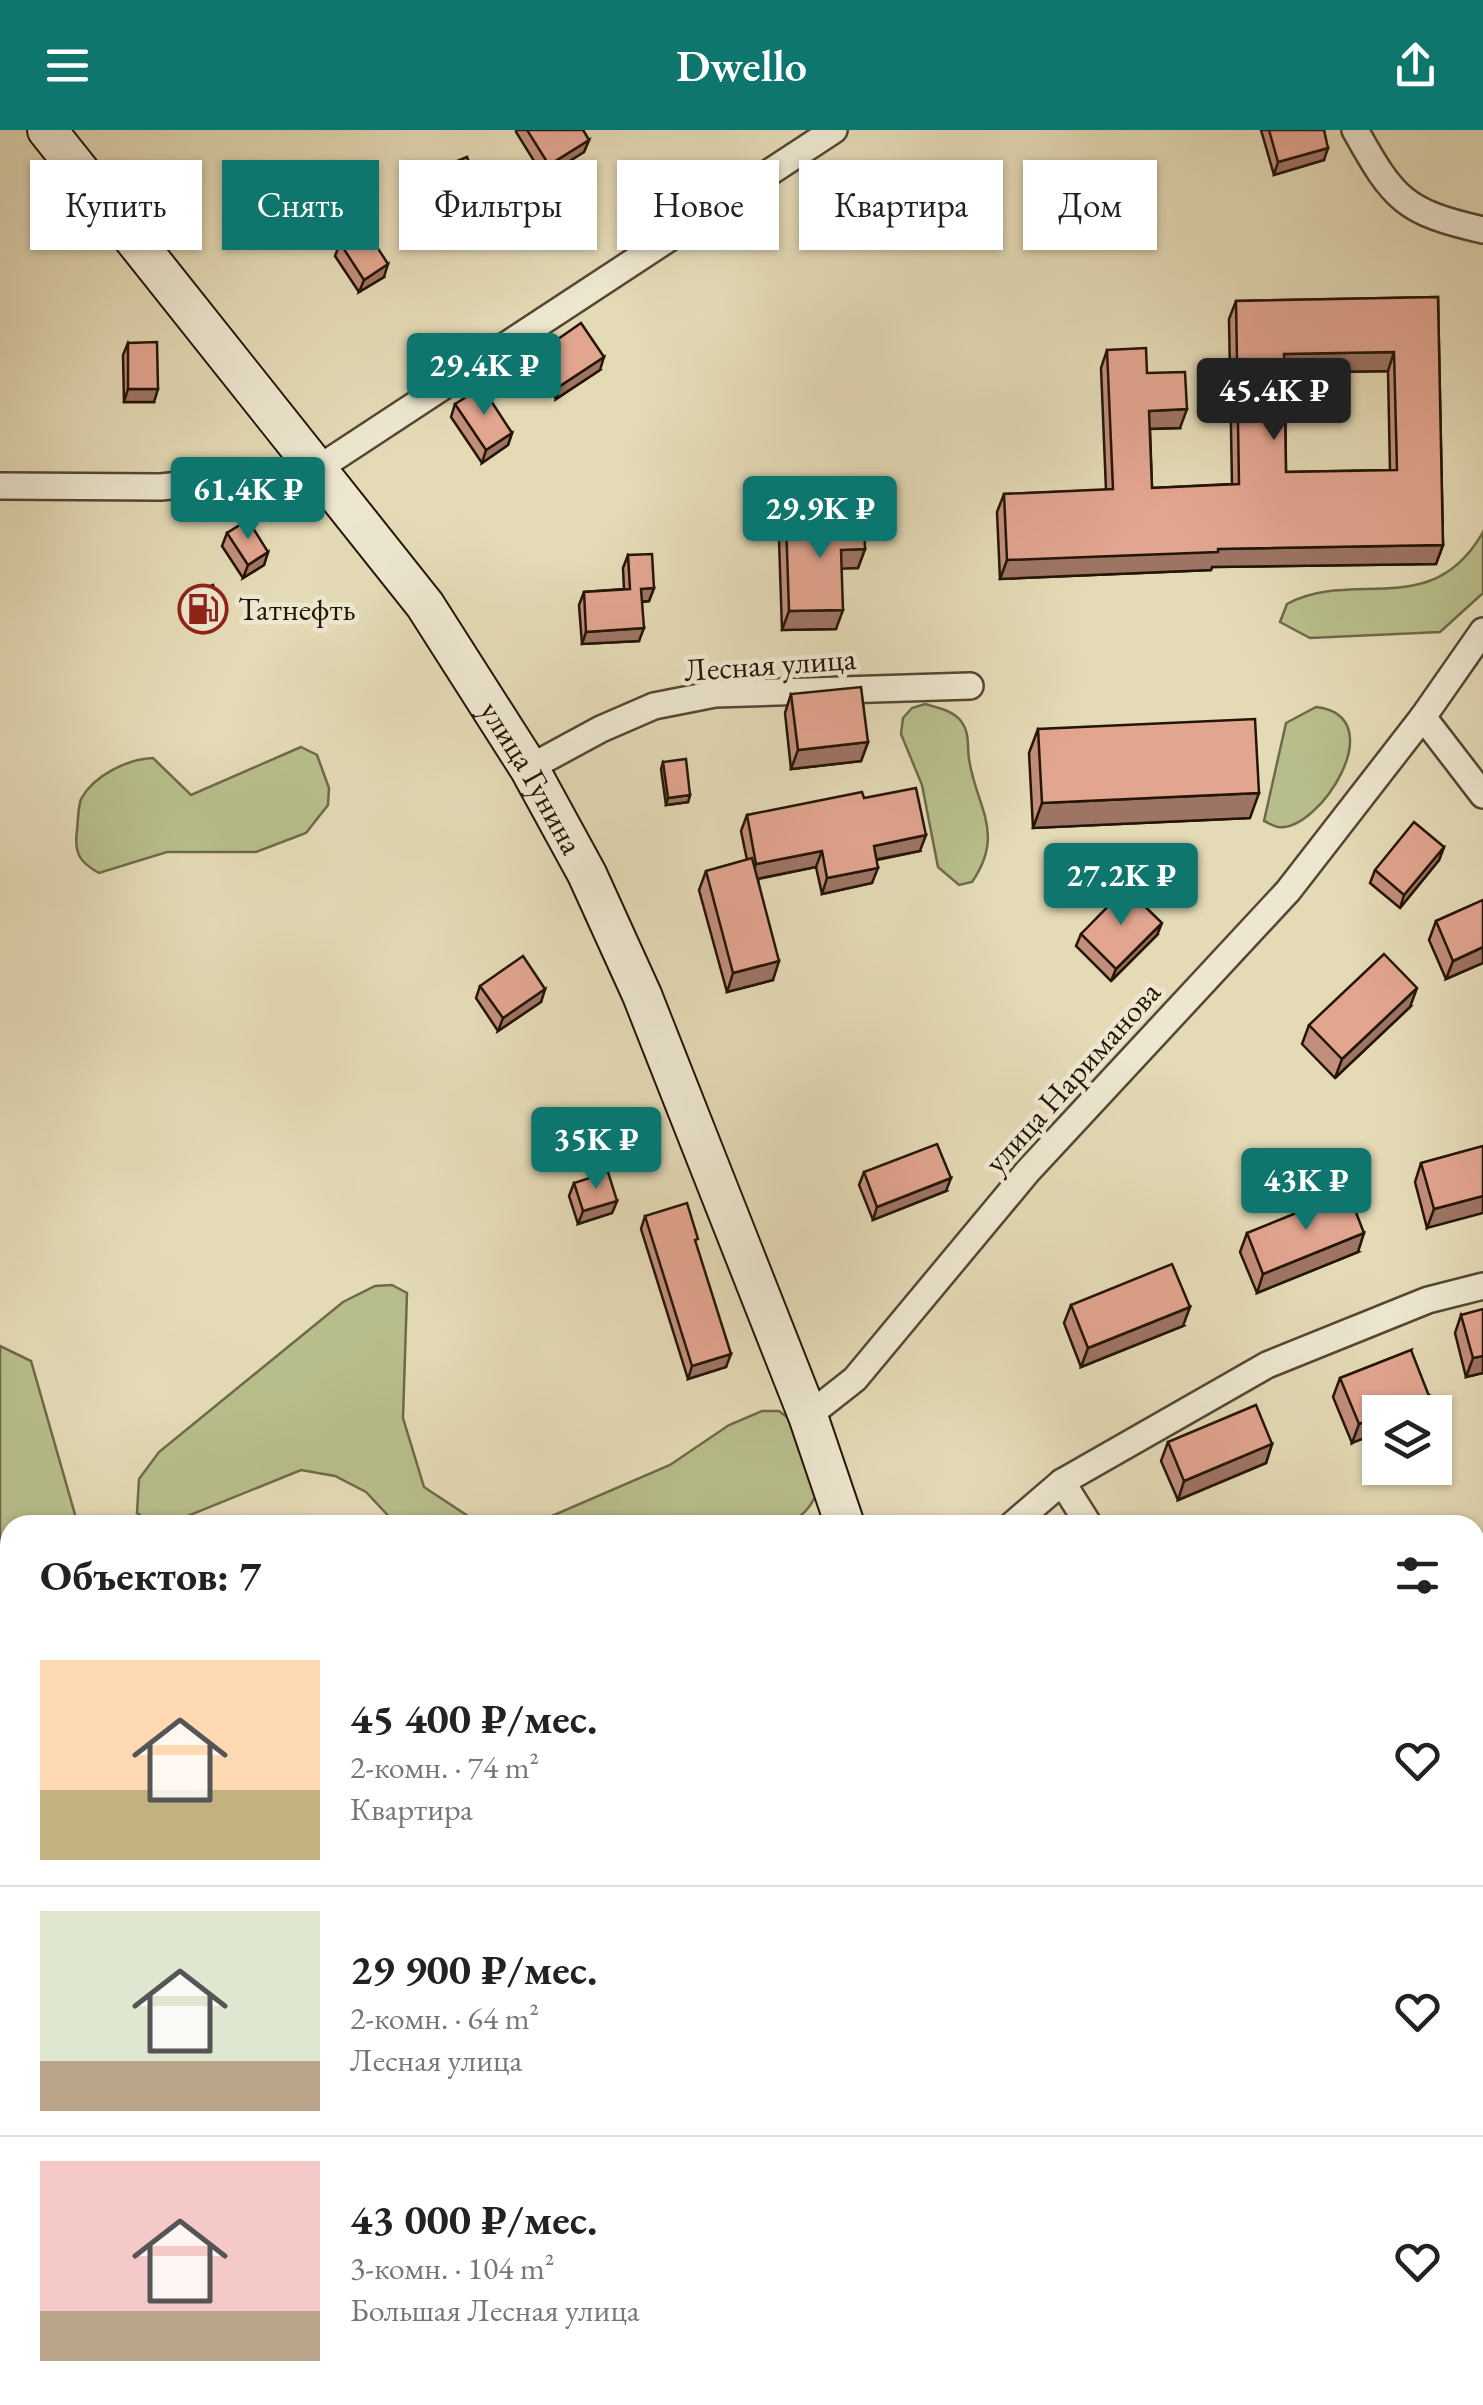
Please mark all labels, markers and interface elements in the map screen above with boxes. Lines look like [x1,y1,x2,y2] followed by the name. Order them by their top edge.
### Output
[676,36,807,94] text: Dwello
[40,38,95,93] icon: menu
[1388,38,1443,93] icon: share
[30,160,202,250] chip: Купить
[222,160,379,250] chip: Снять
[399,160,597,250] chip: Фильтры
[617,160,779,250] chip: Новое
[799,160,1003,250] chip: Квартира
[1023,160,1157,250] chip: Дом
[392,333,576,418] pin: 29.4K ₽
[429,344,539,386] text: 29.4K ₽
[1182,358,1366,443] pin: 45.4K ₽
[1219,369,1329,411] text: 45.4K ₽
[156,457,340,542] pin: 61.4K ₽
[193,468,303,510] text: 61.4K ₽
[728,476,912,561] pin: 29.9K ₽
[765,487,875,529] text: 29.9K ₽
[177,583,229,635] fuel station icon: Татнефть
[238,588,356,630] place label: Татнефть
[683,637,858,691] street label: Лесная улица
[470,693,593,862] street label: улица Гунина
[1029,843,1213,928] pin: 27.2K ₽
[1066,854,1176,896] text: 27.2K ₽
[974,972,1170,1182] street label: улица Нариманова
[526,1107,666,1192] pin: 35K ₽
[553,1118,639,1160] text: 35K ₽
[1236,1148,1376,1233] pin: 43K ₽
[1263,1159,1349,1201] text: 43K ₽
[1362,1395,1452,1485] map controls
[1362,1395,1452,1485] button: layers
[40,1548,261,1603] text: Объектов: 7
[1390,1548,1445,1603] icon: filters
[350,1691,597,1746] text: 45 400 ₽/мес.
[120,1700,240,1820] icon: home
[1390,1733,1445,1788] icon: heart
[350,1746,539,1788] text: 2-комн. · 74 m²
[350,1788,473,1830] text: Квартира
[350,1942,597,1997] text: 29 900 ₽/мес.
[120,1951,240,2071] icon: home
[1390,1984,1445,2039] icon: heart
[350,1997,539,2039] text: 2-комн. · 64 m²
[350,2039,522,2081] text: Лесная улица
[350,2192,597,2247] text: 43 000 ₽/мес.
[120,2201,240,2321] icon: home
[1390,2234,1445,2289] icon: heart
[350,2247,555,2289] text: 3-комн. · 104 m²
[350,2289,640,2331] text: Большая Лесная улица

